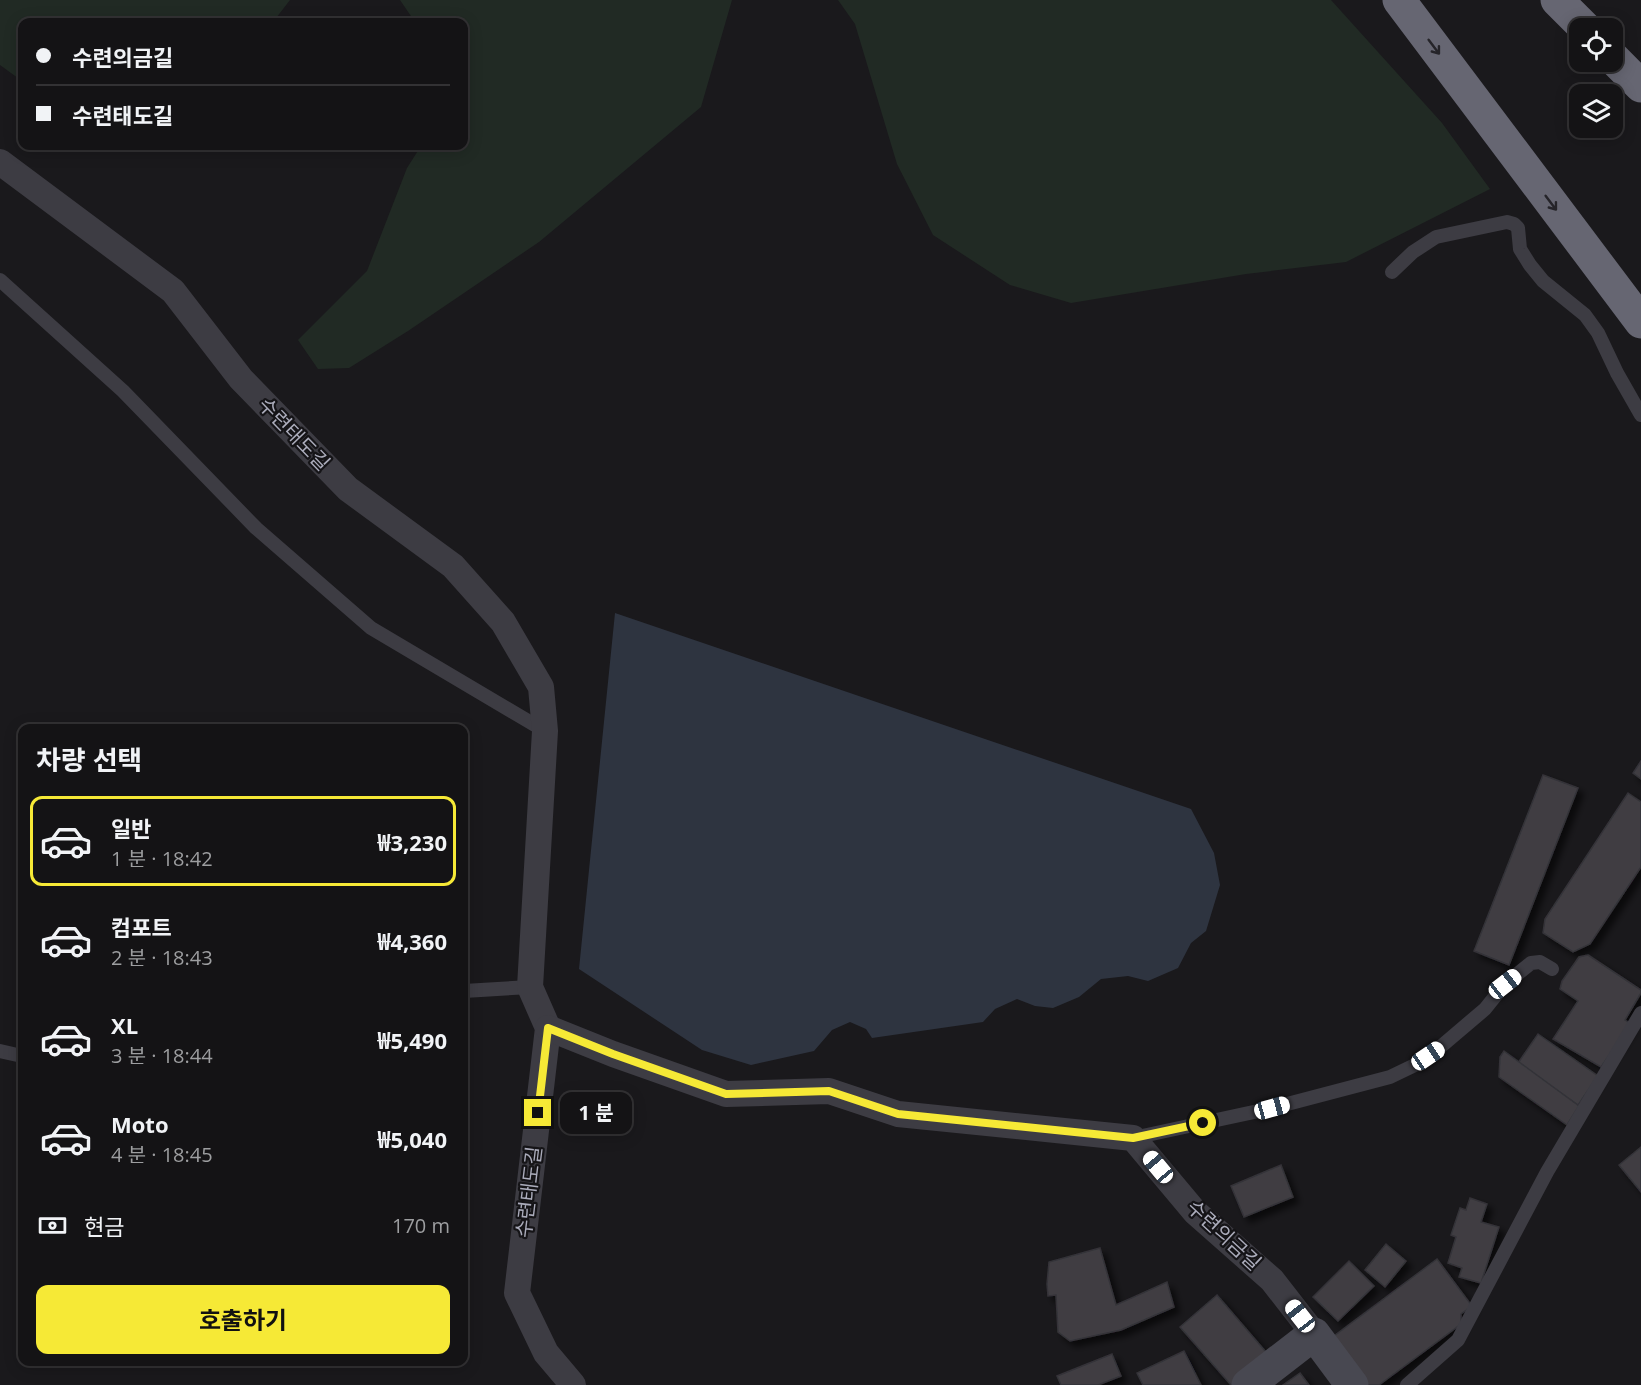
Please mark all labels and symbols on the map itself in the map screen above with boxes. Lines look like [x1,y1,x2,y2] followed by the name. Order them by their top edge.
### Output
[1427,38,1440,54] one-way arrow
[1545,194,1557,210] one-way arrow
[253,391,336,476] street label: 수련태도길
[1485,966,1525,1002] car
[1408,1038,1448,1074] car
[559,1092,631,1134] callout: 1 분
[1252,1095,1292,1121] car
[524,1099,551,1126] route end
[1189,1109,1216,1136] route start
[509,1145,548,1239] street label: 수련태도길
[1140,1147,1176,1187] car
[1181,1193,1267,1276] street label: 수련의금길
[1282,1296,1318,1336] car

